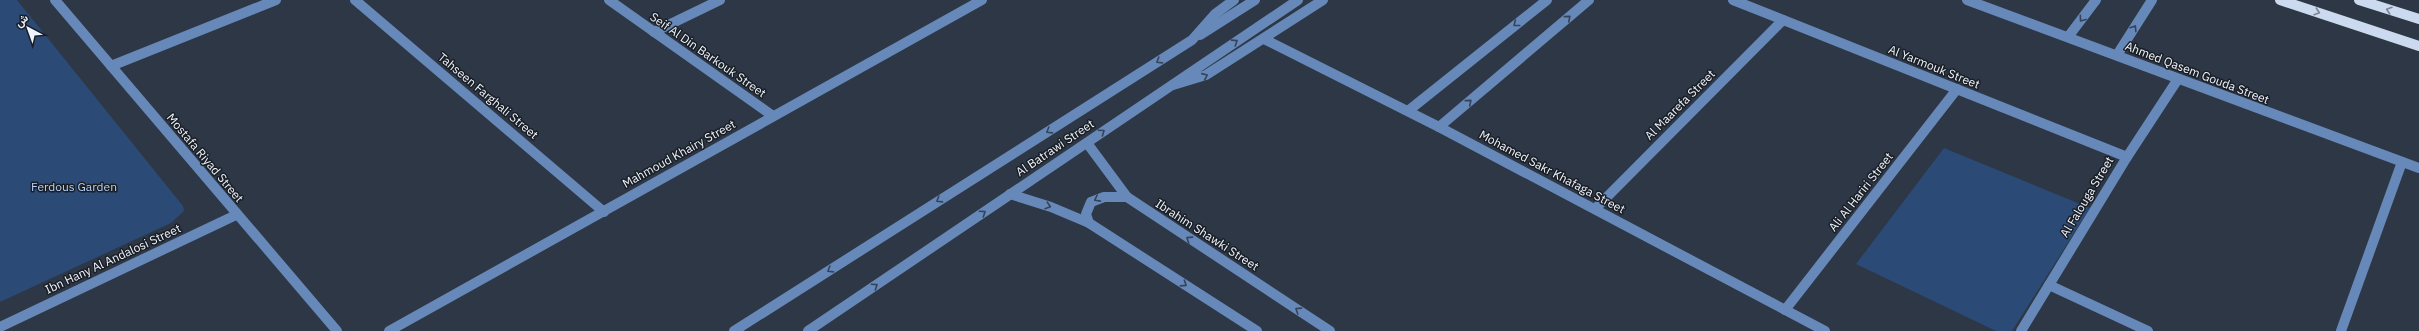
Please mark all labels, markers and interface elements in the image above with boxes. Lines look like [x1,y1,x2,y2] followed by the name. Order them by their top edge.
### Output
[2386,6,2393,15] one-way arrow
[2313,7,2320,16] one-way arrow
[8,8,48,48] north arrow
[647,9,769,100] street label: Seif Al Din Barkouk Street
[12,11,31,30] text: ش
[2080,14,2087,21] one-way arrow
[1563,16,1571,23] one-way arrow
[1514,20,1521,27] one-way arrow
[2130,25,2137,32] one-way arrow
[2123,38,2271,107] street label: Ahmed Qasem Gouda Street
[1231,39,1238,46] one-way arrow
[1886,41,1982,92] street label: Al Yarmouk Street
[435,49,542,142] street label: Tahseen Farghali Street
[1156,56,1163,64] one-way arrow
[1641,66,1718,143] street label: Al Maarefa Street
[1201,72,1208,80] one-way arrow
[1464,100,1472,107] one-way arrow
[164,110,247,205] street label: Mostafa Riyad Street
[620,116,738,191] street label: Mahmoud Khairy Street
[1013,116,1097,179] street label: Al Batrawi Street
[1046,126,1053,133] one-way arrow
[1477,127,1628,216] street label: Mohamed Sakr Khafaga Street
[1098,129,1105,137] one-way arrow
[1825,149,1896,234] street label: Ali Al Hariri Street
[2057,154,2117,240] street label: Al Falouga Street
[31,179,117,194] park label: Ferdous Garden
[1094,194,1101,202] one-way arrow
[936,196,943,203] one-way arrow
[1153,196,1262,274] street label: Ibrahim Shawki Street
[1044,201,1051,210] one-way arrow
[979,210,986,218] one-way arrow
[43,220,183,297] street label: Ibn Hany Al Andalosi Street
[1186,236,1193,243] one-way arrow
[827,265,834,273] one-way arrow
[1180,279,1187,287] one-way arrow
[871,283,878,291] one-way arrow
[1295,308,1302,315] one-way arrow

